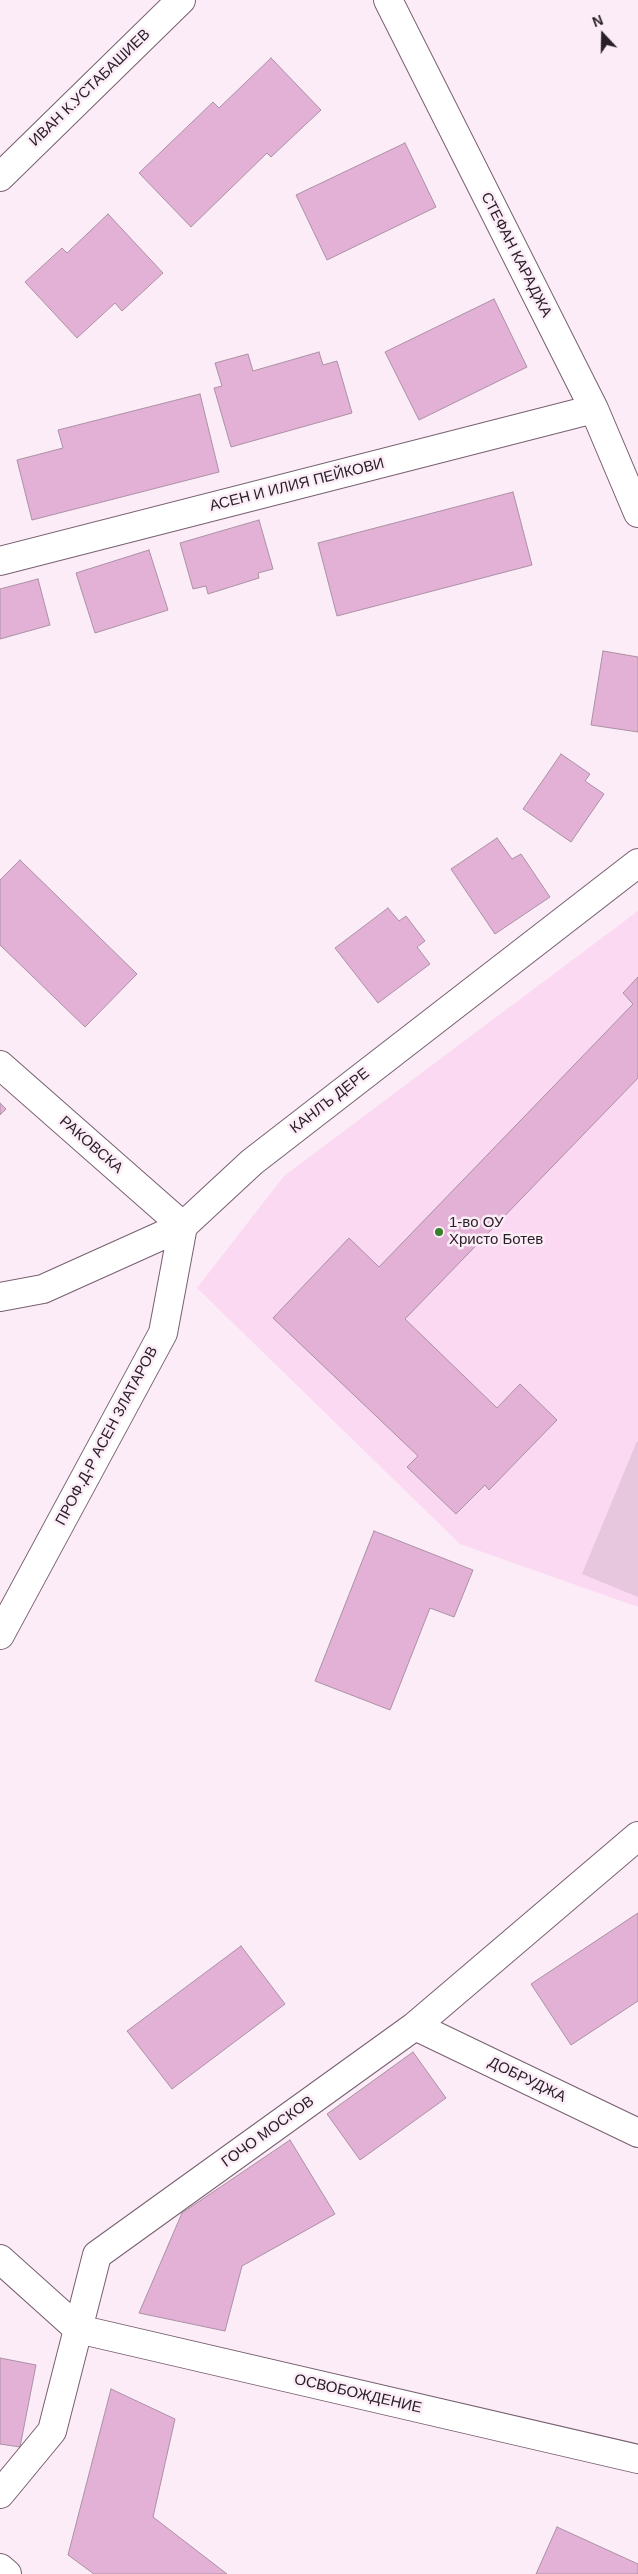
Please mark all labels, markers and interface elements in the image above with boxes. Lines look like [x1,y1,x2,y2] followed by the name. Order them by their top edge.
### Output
[578,10,628,60] north arrow
[590,12,605,30] text: N
[26,26,154,150] street label: ИВАН К.УСТАБАШИЕВ
[477,190,555,320] street label: СТЕФАН КАРАДЖА
[208,455,386,515] street label: АСЕН И ИЛИЯ ПЕЙКОВИ
[287,1064,373,1138] street label: КАНЛЪ ДЕРЕ
[56,1113,126,1177] street label: РАКОВСКА
[449,1214,543,1249] place label: 1-во ОУ Христо Ботев
[433,1226,445,1238] marker: 1-во ОУ Христо Ботев
[52,1343,162,1529] street label: ПРОФ.Д-Р АСЕН ЗЛАТАРОВ
[485,2053,569,2107] street label: ДОБРУДЖА
[218,2092,318,2172] street label: ГОЧО МОСКОВ
[292,2371,424,2417] street label: ОСВОБОЖДЕНИЕ

